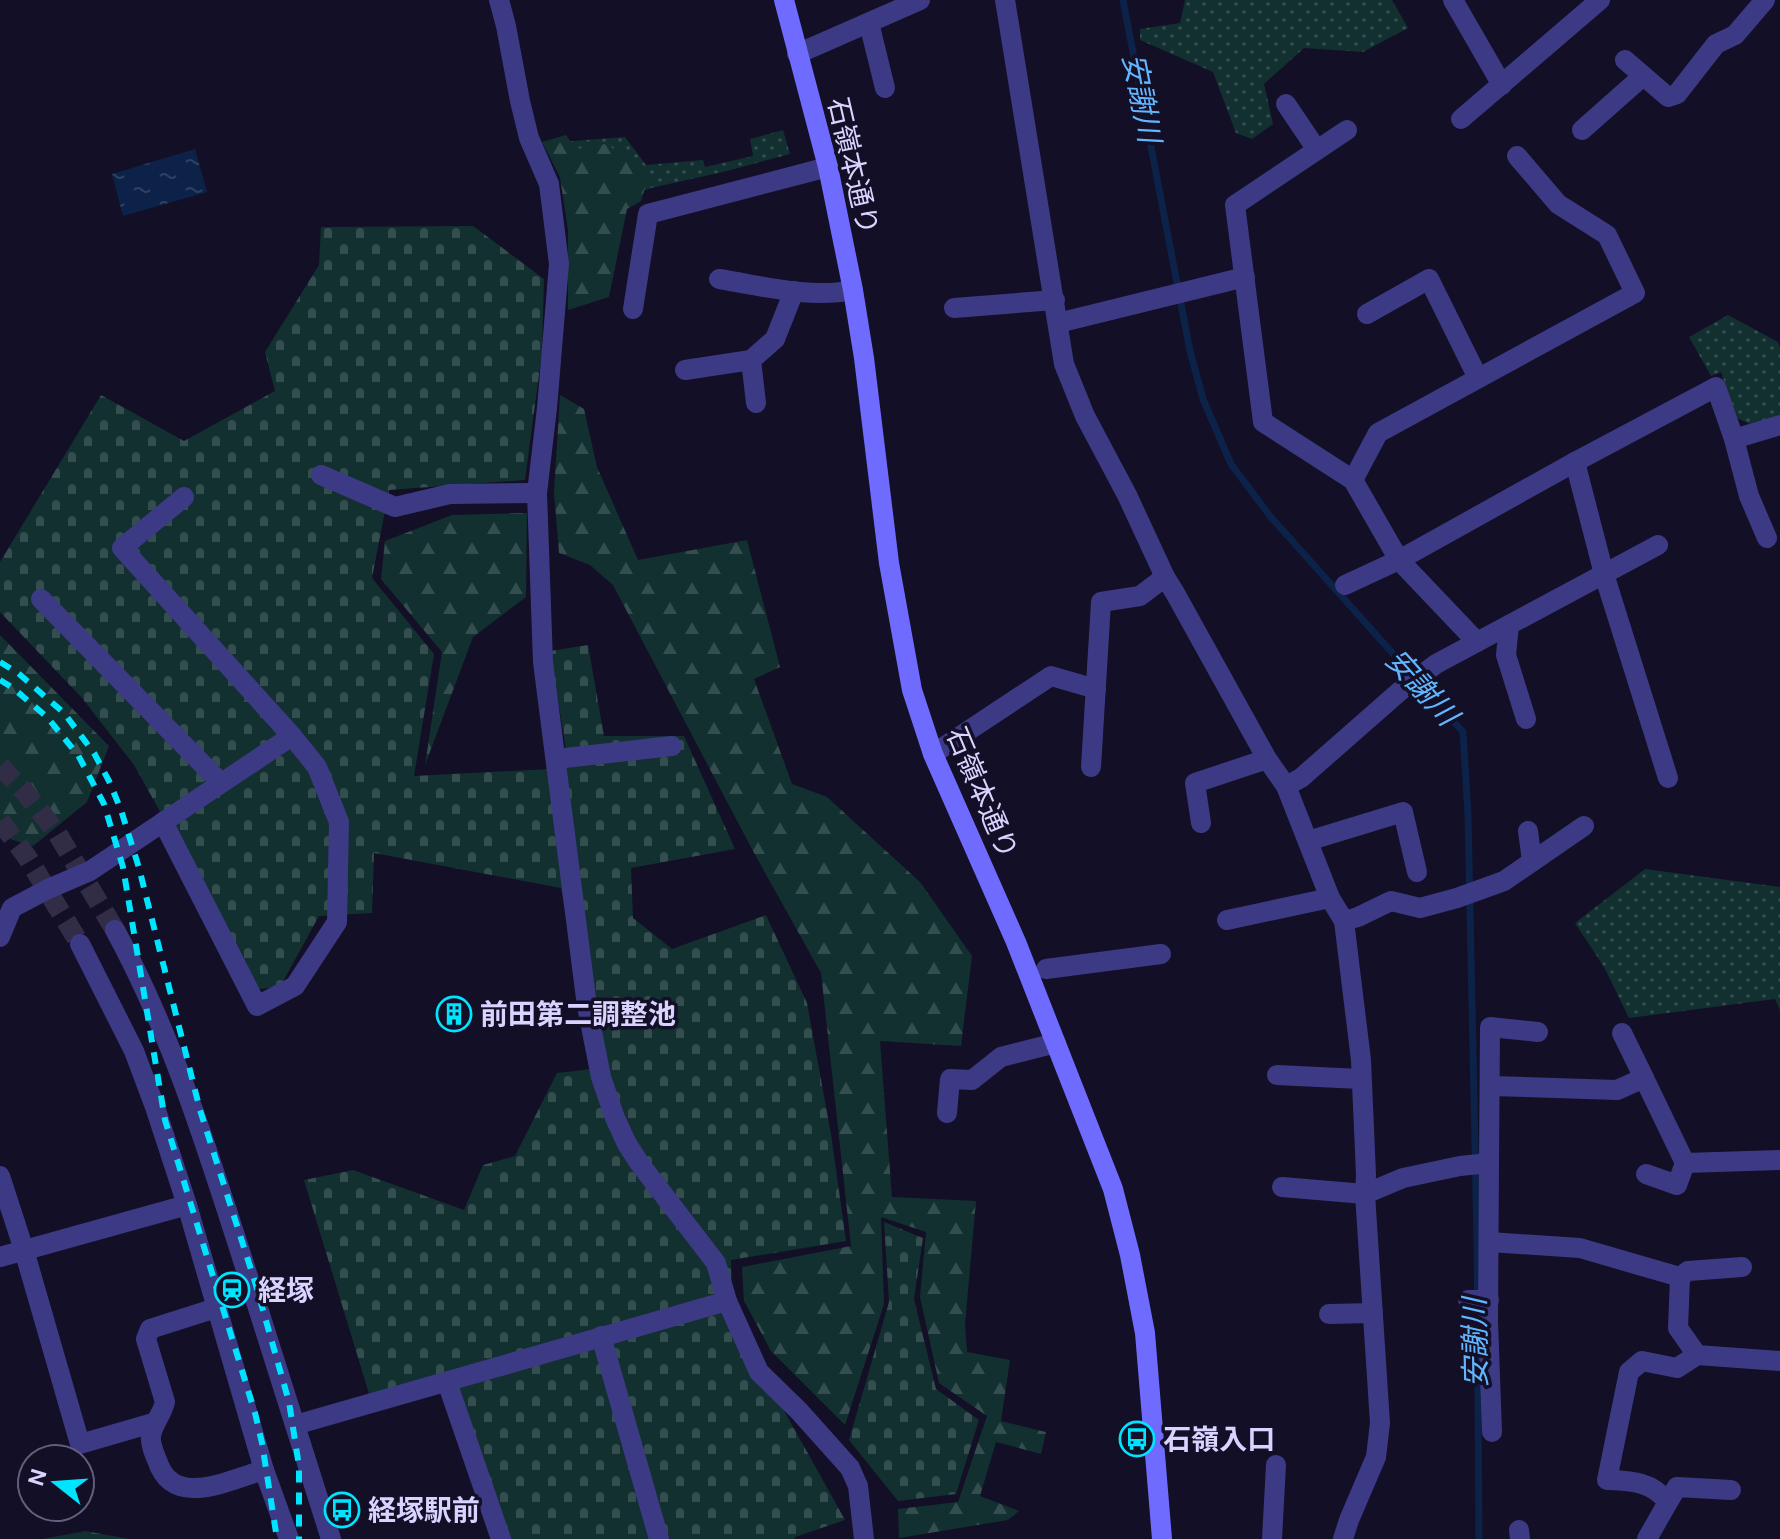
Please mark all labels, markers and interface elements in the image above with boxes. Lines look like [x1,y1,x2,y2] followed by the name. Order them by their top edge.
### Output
[1114,50,1170,149] water label: 安謝川
[819,94,887,238] street label: 石嶺本通り
[1377,641,1469,736] water label: 安謝川
[938,721,1026,865] street label: 石嶺本通り
[435,995,473,1033] building icon: 前田第二調整池
[480,996,676,1033] place label: 前田第二調整池
[213,1271,251,1309] station icon: 経塚
[258,1272,314,1309] place label: 経塚
[1455,1295,1495,1388] water label: 安謝川
[1118,1420,1156,1458] bus stop icon: 石嶺入口
[1163,1421,1275,1458] place label: 石嶺入口
[16,1443,96,1523] north arrow
[21,1465,54,1489] text: N
[323,1491,361,1529] bus stop icon: 経塚駅前
[368,1492,480,1529] place label: 経塚駅前

